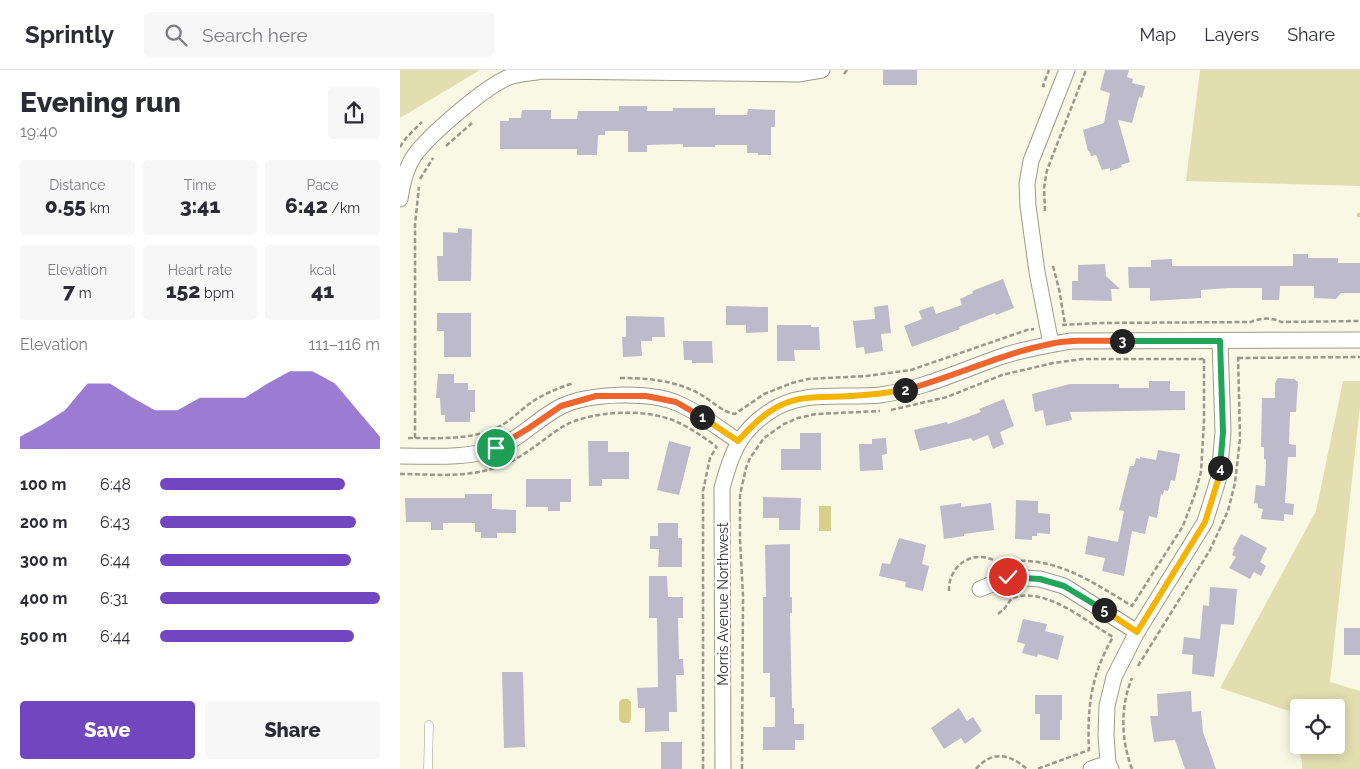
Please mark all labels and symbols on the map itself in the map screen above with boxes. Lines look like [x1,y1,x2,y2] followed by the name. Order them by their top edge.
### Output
[1110,328,1134,354] pin: 3
[892,378,918,402] pin: 2
[690,404,714,430] pin: 1
[475,427,517,469] pin
[1208,456,1232,480] pin: 4
[715,522,731,686] street label: Morris Avenue Northwest
[987,556,1029,598] pin
[1092,598,1116,622] pin: 5

